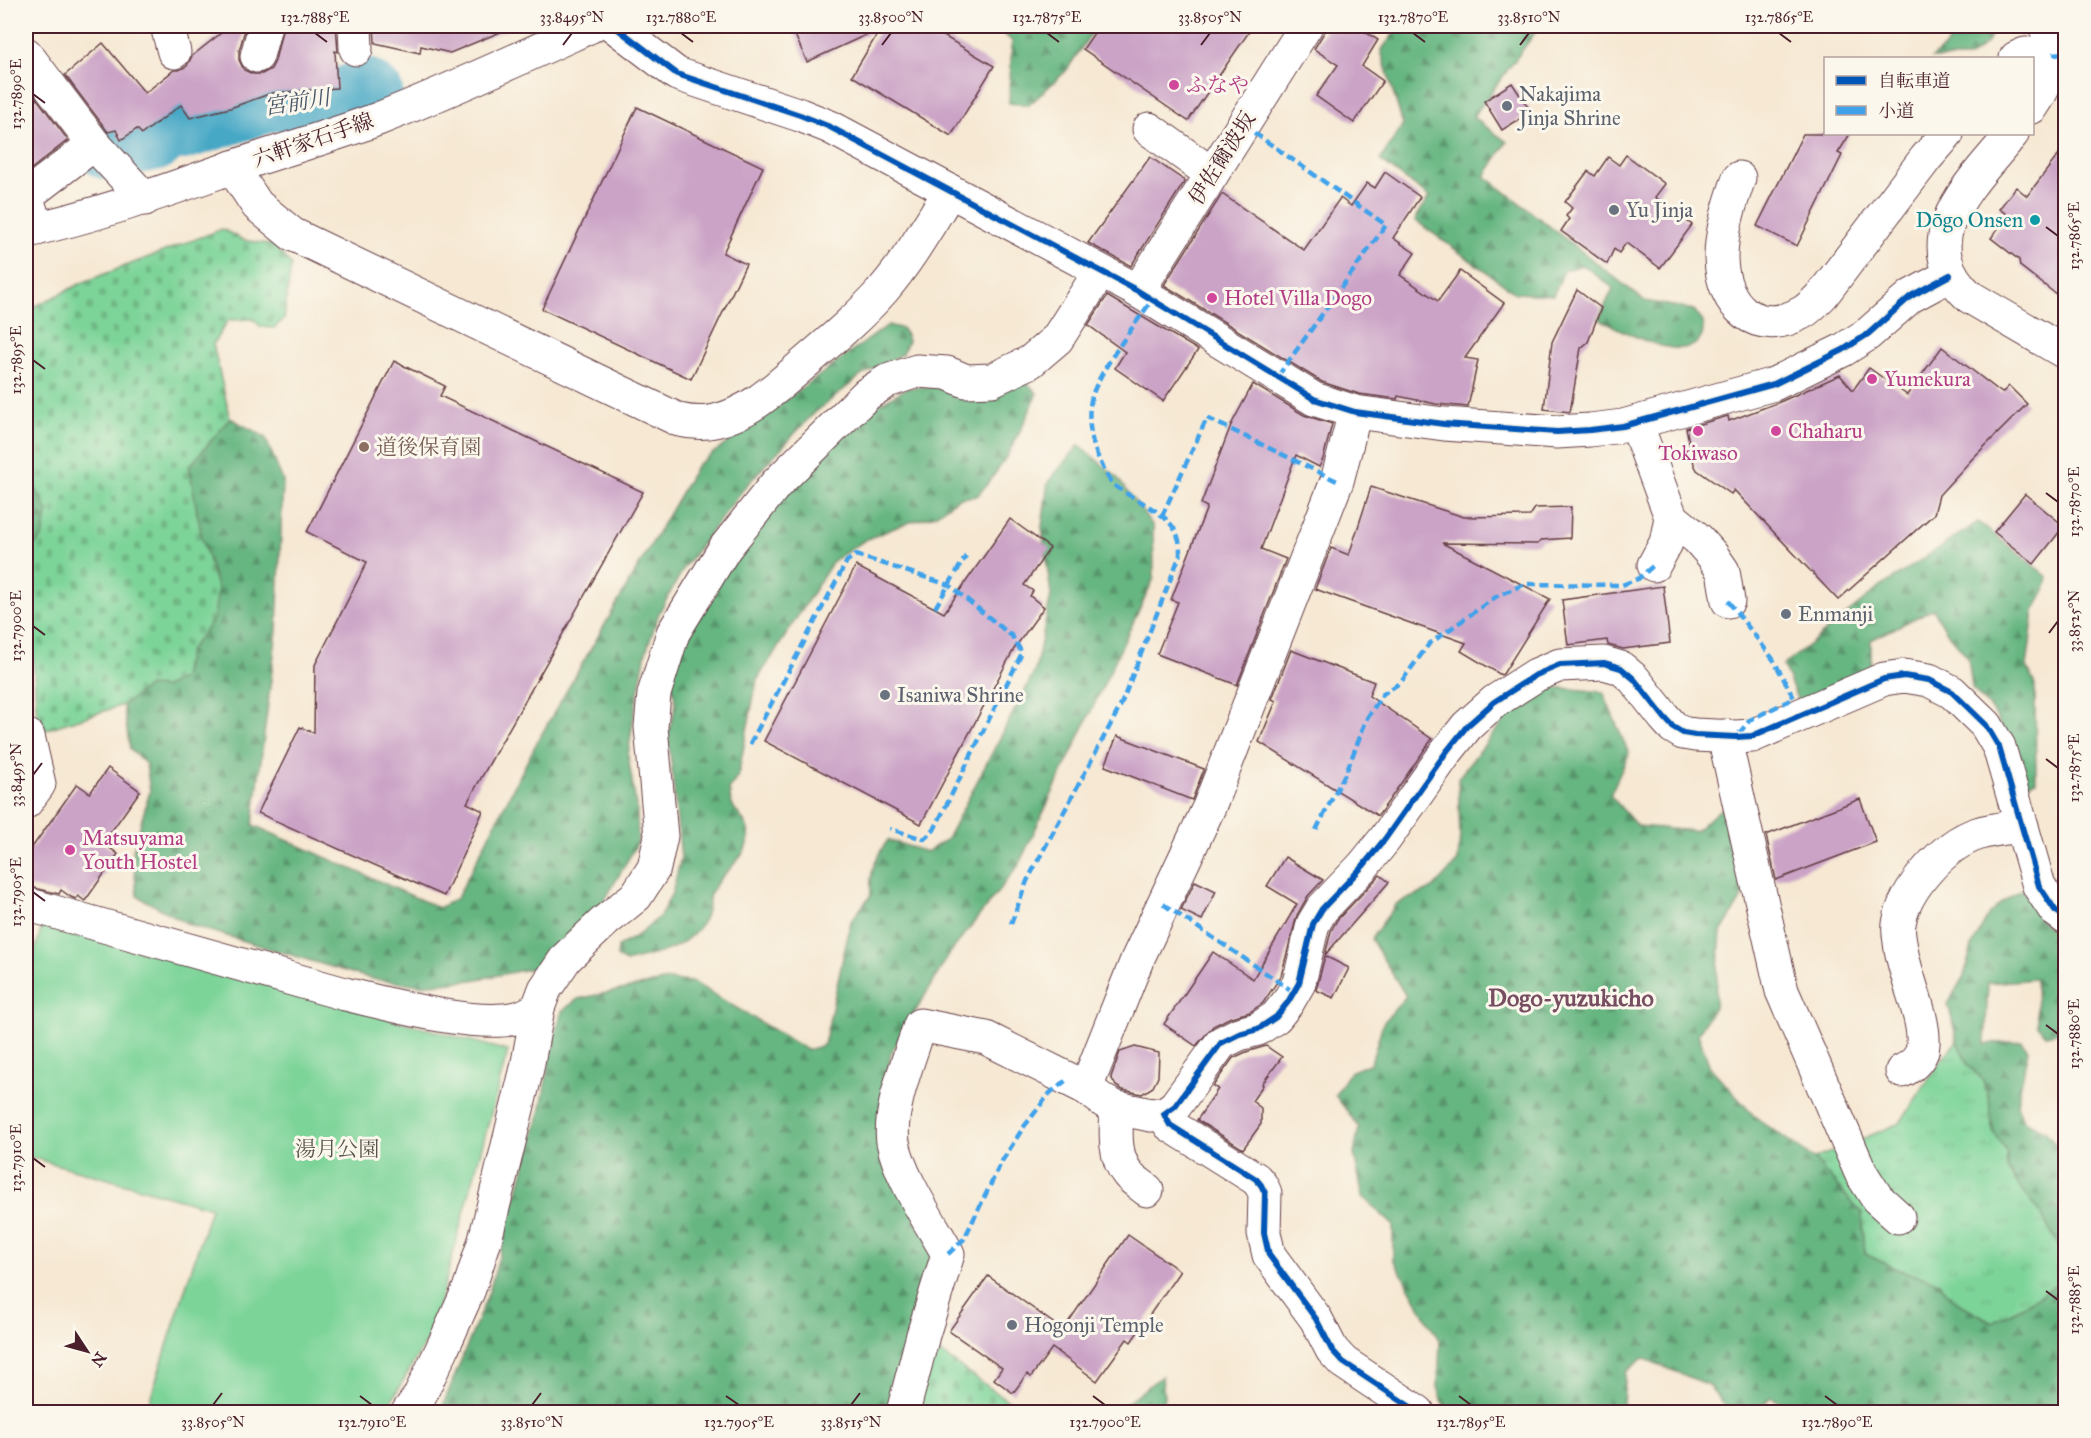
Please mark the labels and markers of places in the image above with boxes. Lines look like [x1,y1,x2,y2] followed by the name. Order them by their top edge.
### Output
[1186,72,1249,98] place label: ふなや
[1167,78,1181,92] marker: ふなや
[1517,81,1621,131] place label: Nakajima Jinja Shrine
[1500,99,1514,113] marker: Nakajima Jinja Shrine
[1626,197,1693,223] place label: Yu Jinja
[1607,203,1621,217] marker: Yu Jinja
[1915,207,2023,233] place label: Dōgo Onsen
[2028,213,2042,227] marker: Dōgo Onsen
[1224,285,1372,311] place label: Hotel Villa Dogo
[1205,291,1219,305] marker: Hotel Villa Dogo
[1884,366,1971,392] place label: Yumekura
[1865,372,1879,386] marker: Yumekura
[1788,418,1863,444] place label: Chaharu
[1691,424,1705,438] marker: Tokiwaso
[1769,424,1783,438] marker: Chaharu
[376,434,481,460] place label: 道後保育園
[357,440,371,454] marker: 道後保育園
[1658,440,1738,466] place label: Tokiwaso
[1798,601,1873,627] place label: Enmanji
[1779,607,1793,621] marker: Enmanji
[897,682,1024,708] place label: Isaniwa Shrine
[878,688,892,702] marker: Isaniwa Shrine
[82,825,198,875] place label: Matsuyama Youth Hostel
[63,843,77,857] marker: Matsuyama Youth Hostel
[1024,1312,1164,1338] place label: Hogonji Temple
[1005,1318,1019,1332] marker: Hogonji Temple

